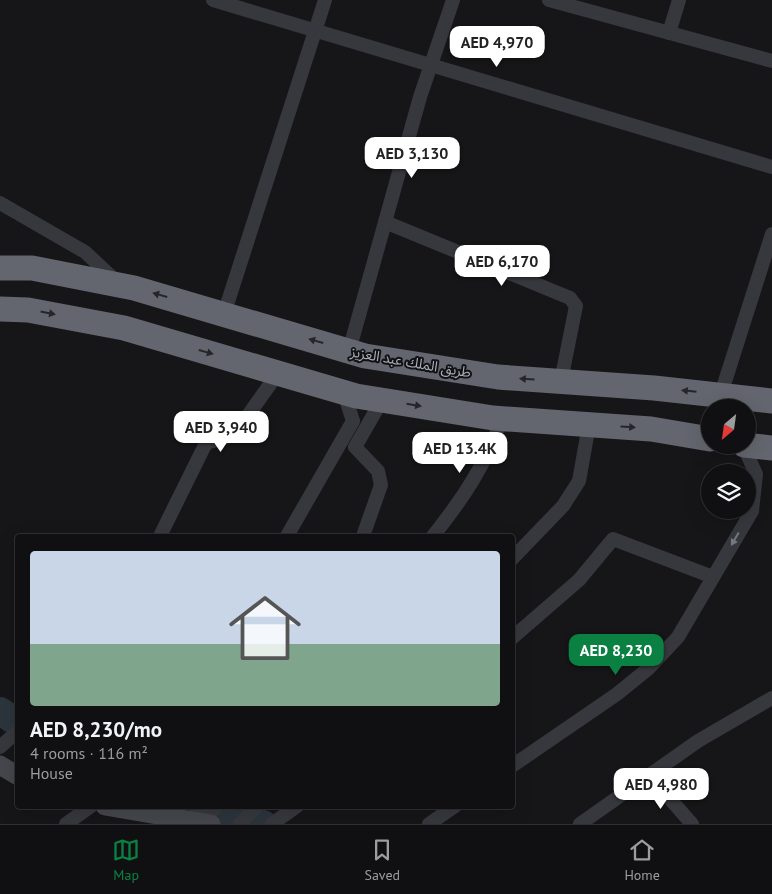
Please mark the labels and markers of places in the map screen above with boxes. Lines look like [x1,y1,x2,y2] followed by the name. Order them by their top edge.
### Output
[440,26,554,68] pin: AED 4,970
[355,136,469,179] pin: AED 3,130
[445,244,559,287] pin: AED 6,170
[164,410,278,453] pin: AED 3,940
[403,432,517,474] pin: AED 13.4K
[559,634,673,676] pin: AED 8,230
[604,768,718,810] pin: AED 4,980

